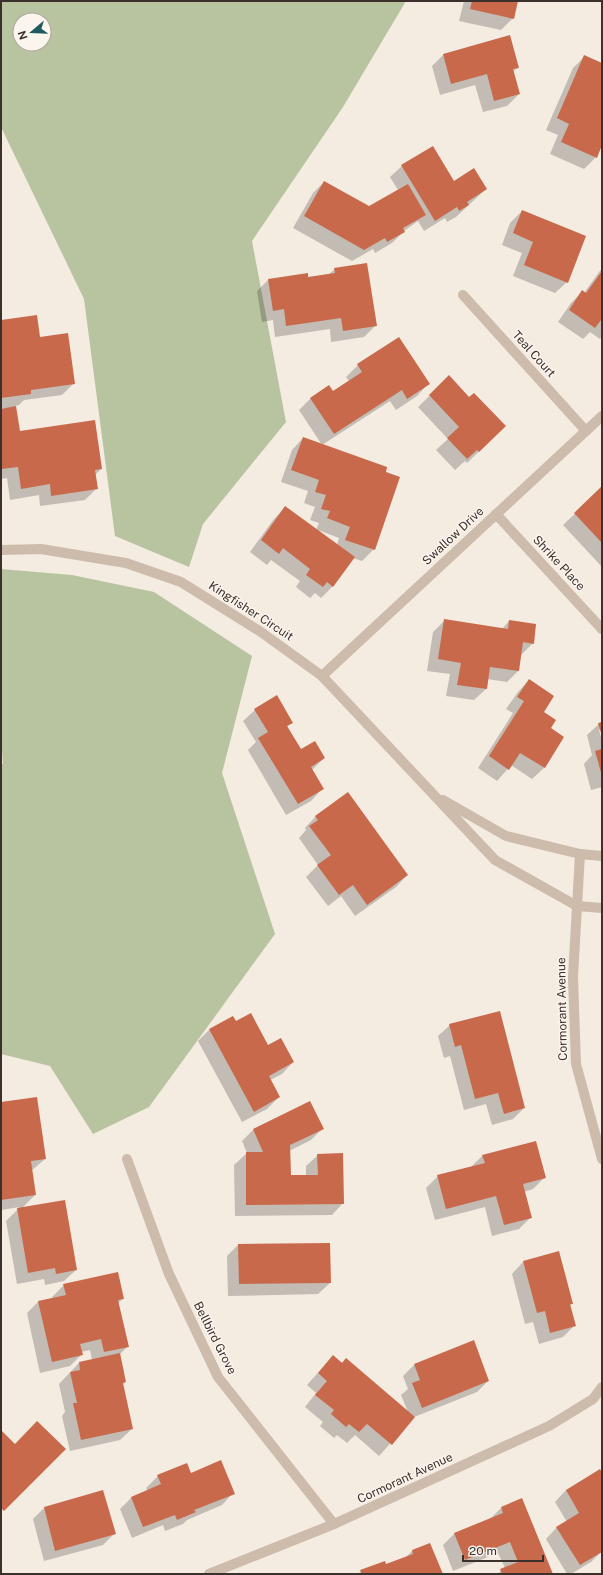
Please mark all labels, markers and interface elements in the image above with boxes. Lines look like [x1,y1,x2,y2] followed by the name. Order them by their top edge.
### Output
[12,12,52,52] north arrow
[15,29,30,41] text: N
[510,328,559,380] street label: Teal Court
[420,504,487,568] street label: Swallow Drive
[530,533,588,593] street label: Shrike Place
[206,578,296,644] street label: Kingfisher Circuit
[554,957,570,1061] street label: Cormorant Avenue
[191,1299,239,1377] street label: Bellbird Grove
[355,1450,455,1506] street label: Cormorant Avenue
[463,1537,543,1563] scale bar
[469,1544,497,1558] text: 20 m

